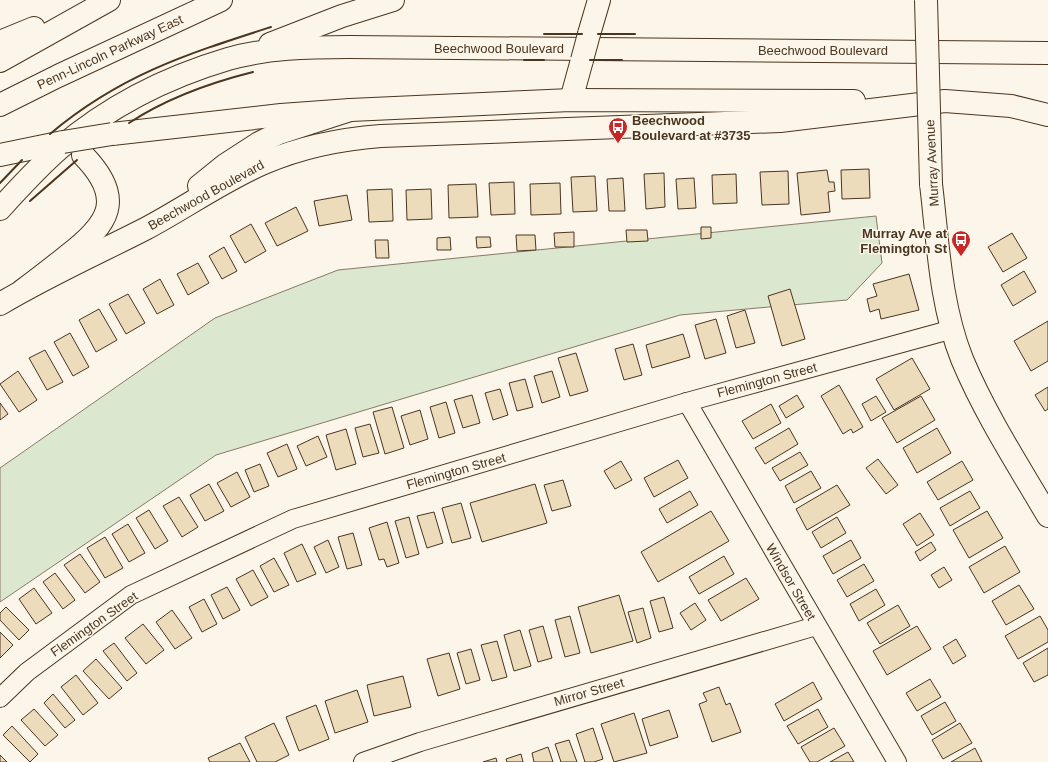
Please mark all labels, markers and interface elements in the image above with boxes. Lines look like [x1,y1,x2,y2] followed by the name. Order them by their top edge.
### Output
[35,11,186,92] street label: Penn-Lincoln Parkway East
[434,41,564,56] street label: Beechwood Boulevard
[758,43,888,58] street label: Beechwood Boulevard
[632,113,751,143] place label: Beechwood Boulevard at #3735
[607,116,629,144] bus stop icon: Beechwood Boulevard at #3735
[922,119,942,207] street label: Murray Avenue
[145,157,267,233] street label: Beechwood Boulevard
[860,226,948,256] place label: Murray Ave at Flemington St
[950,229,972,257] bus stop icon: Murray Ave at Flemington St
[716,359,819,401] street label: Flemington Street
[405,450,508,492] street label: Flemington Street
[763,541,819,623] street label: Windsor Street
[48,588,141,660] street label: Flemington Street
[552,675,626,709] street label: Mirror Street

